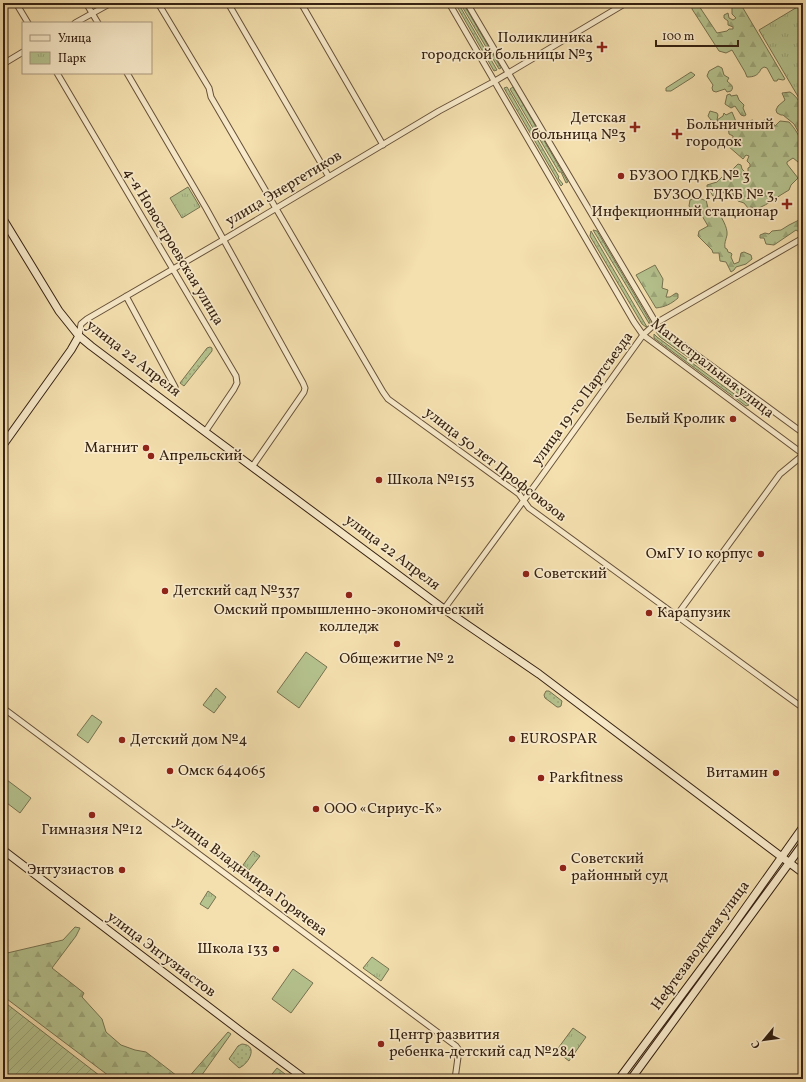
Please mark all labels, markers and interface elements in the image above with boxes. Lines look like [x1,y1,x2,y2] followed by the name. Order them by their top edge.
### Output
[22,22,152,74] legend
[656,22,738,48] scale bar
[421,28,593,66] place label: Поликлиника городской больницы №3
[662,29,695,45] text: 100 m
[58,31,91,47] text: Улица
[596,41,608,53] marker: Поликлиника городской больницы №3
[58,51,86,67] text: Парк
[531,108,626,146] place label: Детская больница №3
[686,115,774,153] place label: Больничный городок
[629,121,641,133] marker: Детская больница №3
[671,128,683,140] marker: Больничный городок
[222,146,346,232] street label: улица Энергетиков
[118,164,228,330] street label: 4-я Новостроевская улица
[629,166,750,187] place label: БУЗОО ГДКБ № 3
[616,171,626,181] marker: БУЗОО ГДКБ № 3
[592,185,778,223] place label: БУЗОО ГДКБ № 3, Инфекционный стационар
[781,198,793,210] marker: БУЗОО ГДКБ № 3, Инфекционный стационар
[646,314,778,424] street label: Магистральная улица
[81,315,185,403] street label: улица 22 Апреля
[527,328,639,470] street label: улица 19-го Партсъезда
[419,403,571,527] street label: улица 50 лет Профсоюзов
[626,409,725,430] place label: Белый Кролик
[728,414,738,424] marker: Белый Кролик
[84,438,138,459] place label: Магнит
[141,443,151,453] marker: Магнит
[159,446,242,467] place label: Апрельский
[146,451,156,461] marker: Апрельский
[387,470,475,491] place label: Школа №153
[374,475,384,485] marker: Школа №153
[340,510,444,596] street label: улица 22 Апреля
[646,544,753,565] place label: ОмГУ 10 корпус
[756,549,766,559] marker: ОмГУ 10 корпус
[534,564,607,585] place label: Советский
[521,569,531,579] marker: Советский
[173,581,300,602] place label: Детский сад №337
[160,586,170,596] marker: Детский сад №337
[344,590,354,600] marker: Омский промышленно-экономический колледж
[214,600,484,638] place label: Омский промышленно-экономический колледж
[657,603,731,624] place label: Карапузик
[644,608,654,618] marker: Карапузик
[392,639,402,649] marker: Общежитие № 2
[339,649,455,670] place label: Общежитие № 2
[520,729,597,750] place label: EUROSPAR
[130,730,247,751] place label: Детский дом №4
[507,734,517,744] marker: EUROSPAR
[117,735,127,745] marker: Детский дом №4
[178,761,266,782] place label: Омск 644065
[706,763,768,784] place label: Витамин
[165,766,175,776] marker: Омск 644065
[549,768,623,789] place label: Parkfitness
[771,768,781,778] marker: Витамин
[536,773,546,783] marker: Parkfitness
[324,799,442,820] place label: ООО «Сириус-К»
[311,804,321,814] marker: ООО «Сириус-К»
[87,810,97,820] marker: Гимназия №12
[169,812,331,942] street label: улица Владимира Горячева
[41,820,143,841] place label: Гимназия №12
[571,849,669,887] place label: Советский районный суд
[27,860,114,881] place label: Энтузиастов
[558,863,568,873] marker: Советский районный суд
[117,865,127,875] marker: Энтузиастов
[647,877,755,1015] street label: Нефтезаводская улица
[102,907,220,1003] street label: улица Энтузиастов
[197,939,268,960] place label: Школа 133
[271,944,281,954] marker: Школа 133
[744,1020,784,1060] north arrow
[389,1025,576,1063] place label: Центр развития ребенка-детский сад №284
[748,1037,765,1051] text: С
[376,1039,386,1049] marker: Центр развития ребенка-детский сад №284

